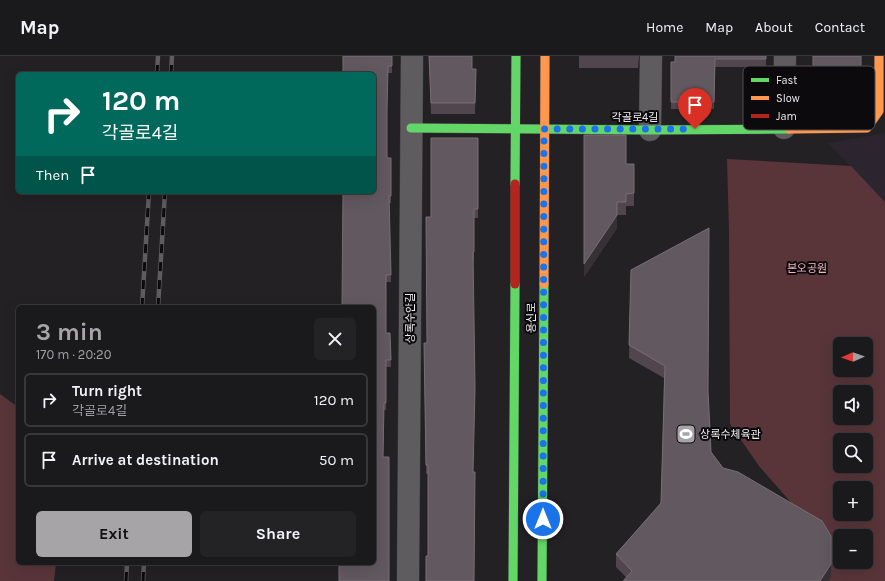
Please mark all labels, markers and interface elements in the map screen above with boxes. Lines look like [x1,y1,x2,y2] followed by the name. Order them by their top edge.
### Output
[20,17,59,39] text: Map
[646,19,683,36] text: Home
[705,19,733,36] text: Map
[755,19,793,36] text: About
[815,19,865,36] text: Contact
[743,66,875,130] legend
[776,74,797,87] text: Fast
[102,84,180,117] text: 120 m
[36,88,88,140] icon: right
[678,88,712,129] pin
[776,92,800,105] text: Slow
[684,94,706,116] icon: arrive
[776,110,797,123] text: Jam
[612,111,658,124] street label: 각골로4길
[102,122,178,144] text: 각골로4길
[77,164,99,186] icon: arrive
[36,166,69,184] text: Then
[787,262,827,275] park label: 본오공원
[404,293,417,343] street label: 상록수안길
[525,303,538,333] street label: 용신로
[36,318,103,346] text: 3 min
[314,318,356,360] button: close
[833,337,873,377] north arrow
[833,337,873,569] map controls
[36,347,111,362] text: 170 m · 20:20
[72,382,142,400] text: Turn right
[833,385,873,425] button: sound
[38,389,60,411] icon: right
[314,391,354,409] text: 120 m
[72,403,127,418] text: 각골로4길
[675,423,697,445] sports icon: 상록수체육관
[700,428,761,441] place label: 상록수체육관
[833,433,873,473] button: search
[38,449,60,471] icon: arrive
[72,451,219,469] text: Arrive at destination
[319,451,354,469] text: 50 m
[833,481,873,521] button: +
[522,498,564,540] position arrow
[36,511,192,557] button: Exit
[200,511,356,557] button: Share
[833,529,873,569] button: −

